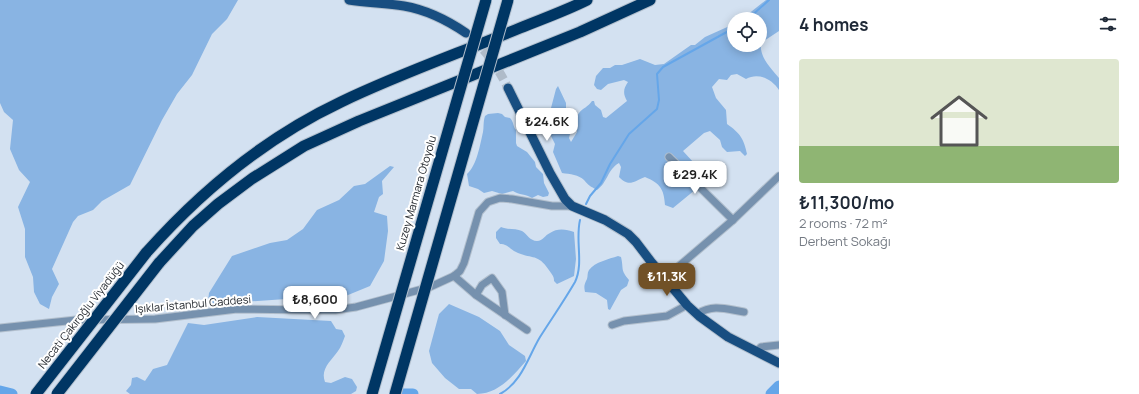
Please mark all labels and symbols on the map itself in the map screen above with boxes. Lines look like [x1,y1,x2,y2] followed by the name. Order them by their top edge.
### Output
[514,108,580,142] pin: ₺24.6K
[392,134,439,252] street label: Kuzey Marmara Otoyolu
[662,161,728,195] pin: ₺29.4K
[34,258,127,371] street label: Necati Çakıroğlu Viyadüğü
[634,263,700,297] pin: ₺11.3K
[282,286,348,320] pin: ₺8,600
[134,291,251,316] street label: Işıklar İstanbul Caddesi

